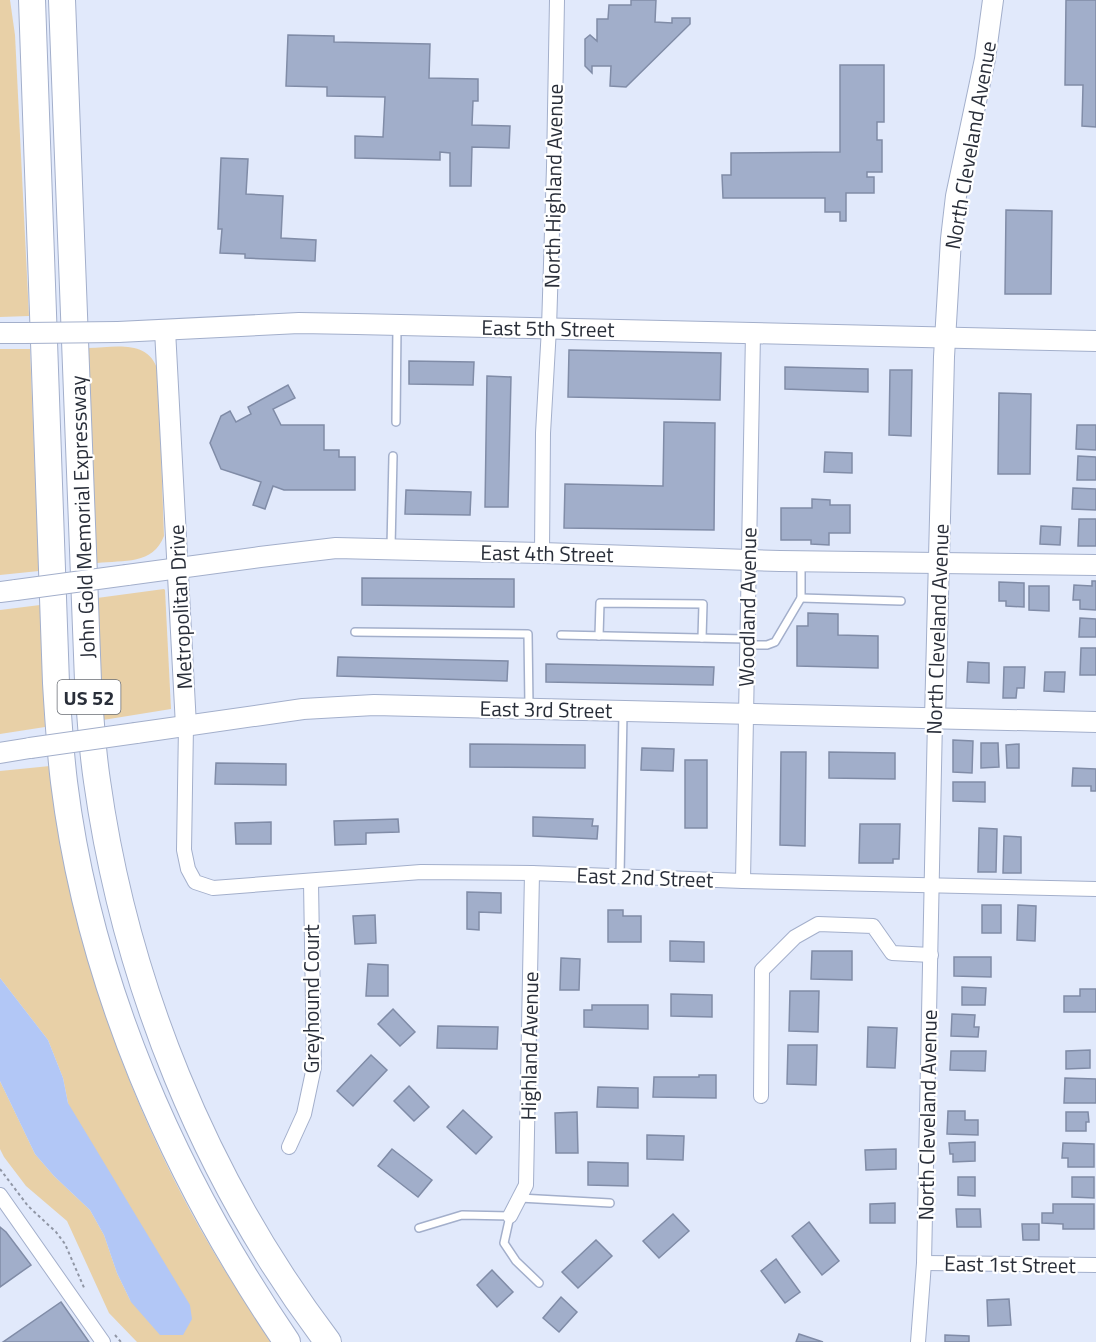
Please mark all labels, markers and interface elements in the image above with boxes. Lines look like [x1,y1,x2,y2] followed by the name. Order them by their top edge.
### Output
[936,38,1004,252] street label: North Cleveland Avenue
[535,83,571,289] street label: North Highland Avenue
[481,311,615,345] street label: East 5th Street
[61,375,103,659] street label: John Gold Memorial Expressway
[917,523,957,735] street label: North Cleveland Avenue
[160,524,200,690] street label: Metropolitan Drive
[730,527,764,687] street label: Woodland Avenue
[480,536,614,570] street label: East 4th Street
[58,680,121,714] road number: US 52
[479,692,613,726] street label: East 3rd Street
[576,859,715,895] street label: East 2nd Street
[295,924,327,1074] street label: Greyhound Court
[512,971,546,1121] street label: Highland Avenue
[909,1009,945,1221] street label: North Cleveland Avenue
[944,1247,1077,1281] street label: East 1st Street

